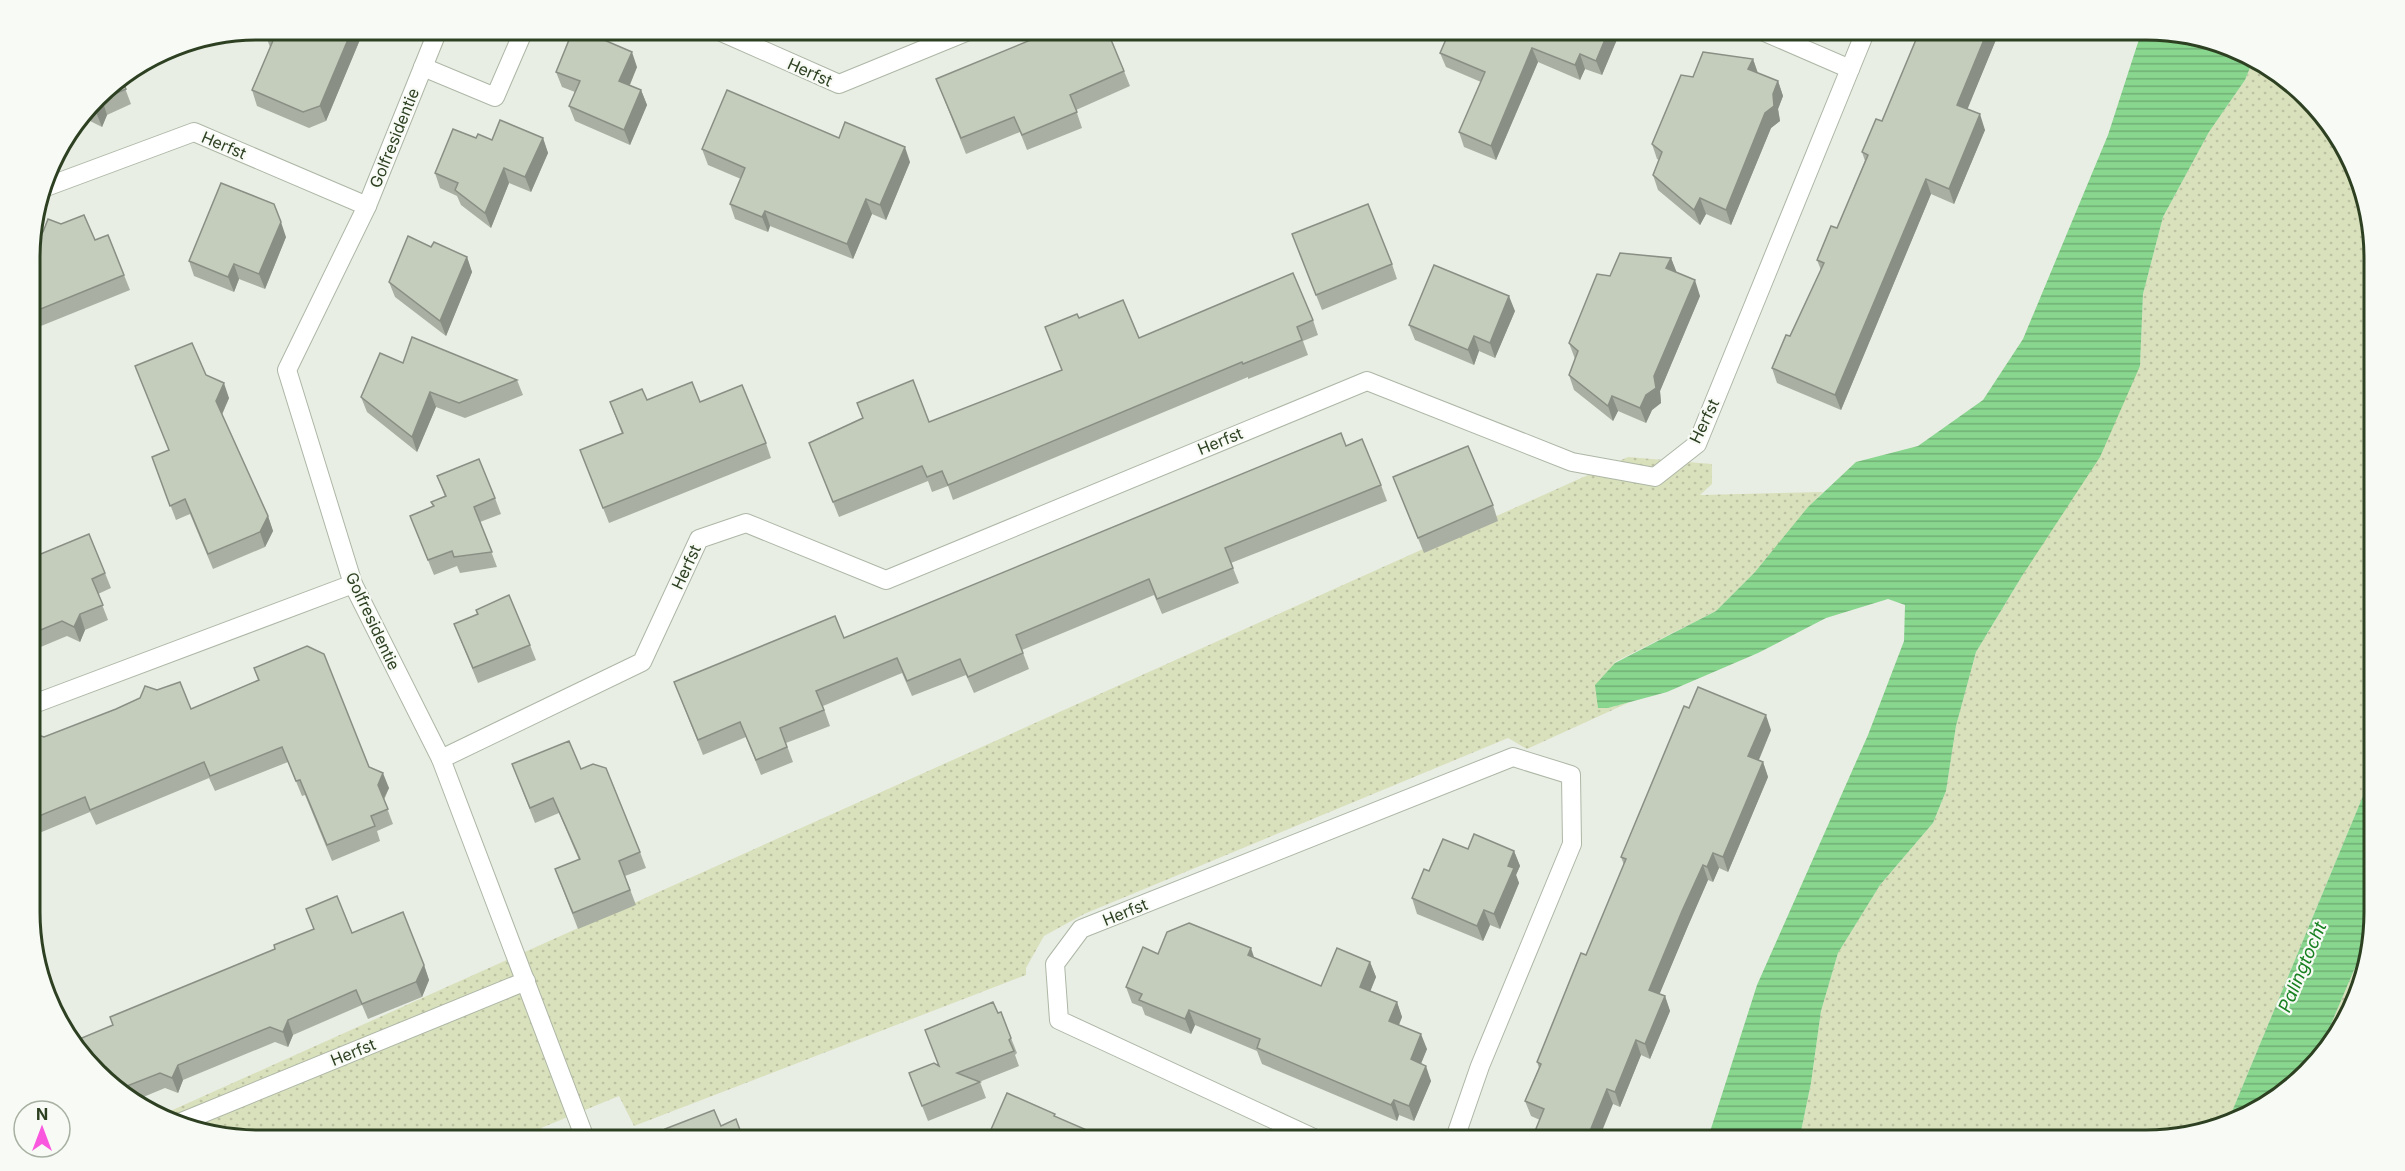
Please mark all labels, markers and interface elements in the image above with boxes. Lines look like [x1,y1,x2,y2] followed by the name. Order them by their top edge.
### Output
[785,53,835,91] street label: Herfst
[365,85,423,191] street label: Golfresidentie
[199,127,249,163] street label: Herfst
[1685,396,1723,446] street label: Herfst
[1195,423,1245,459] street label: Herfst
[667,542,705,592] street label: Herfst
[342,569,404,673] street label: Golfresidentie
[1100,894,1150,930] street label: Herfst
[2274,918,2331,1015] water label: Palingtocht
[328,1034,378,1070] street label: Herfst
[12,1099,72,1159] north arrow
[36,1104,48,1124] text: N

